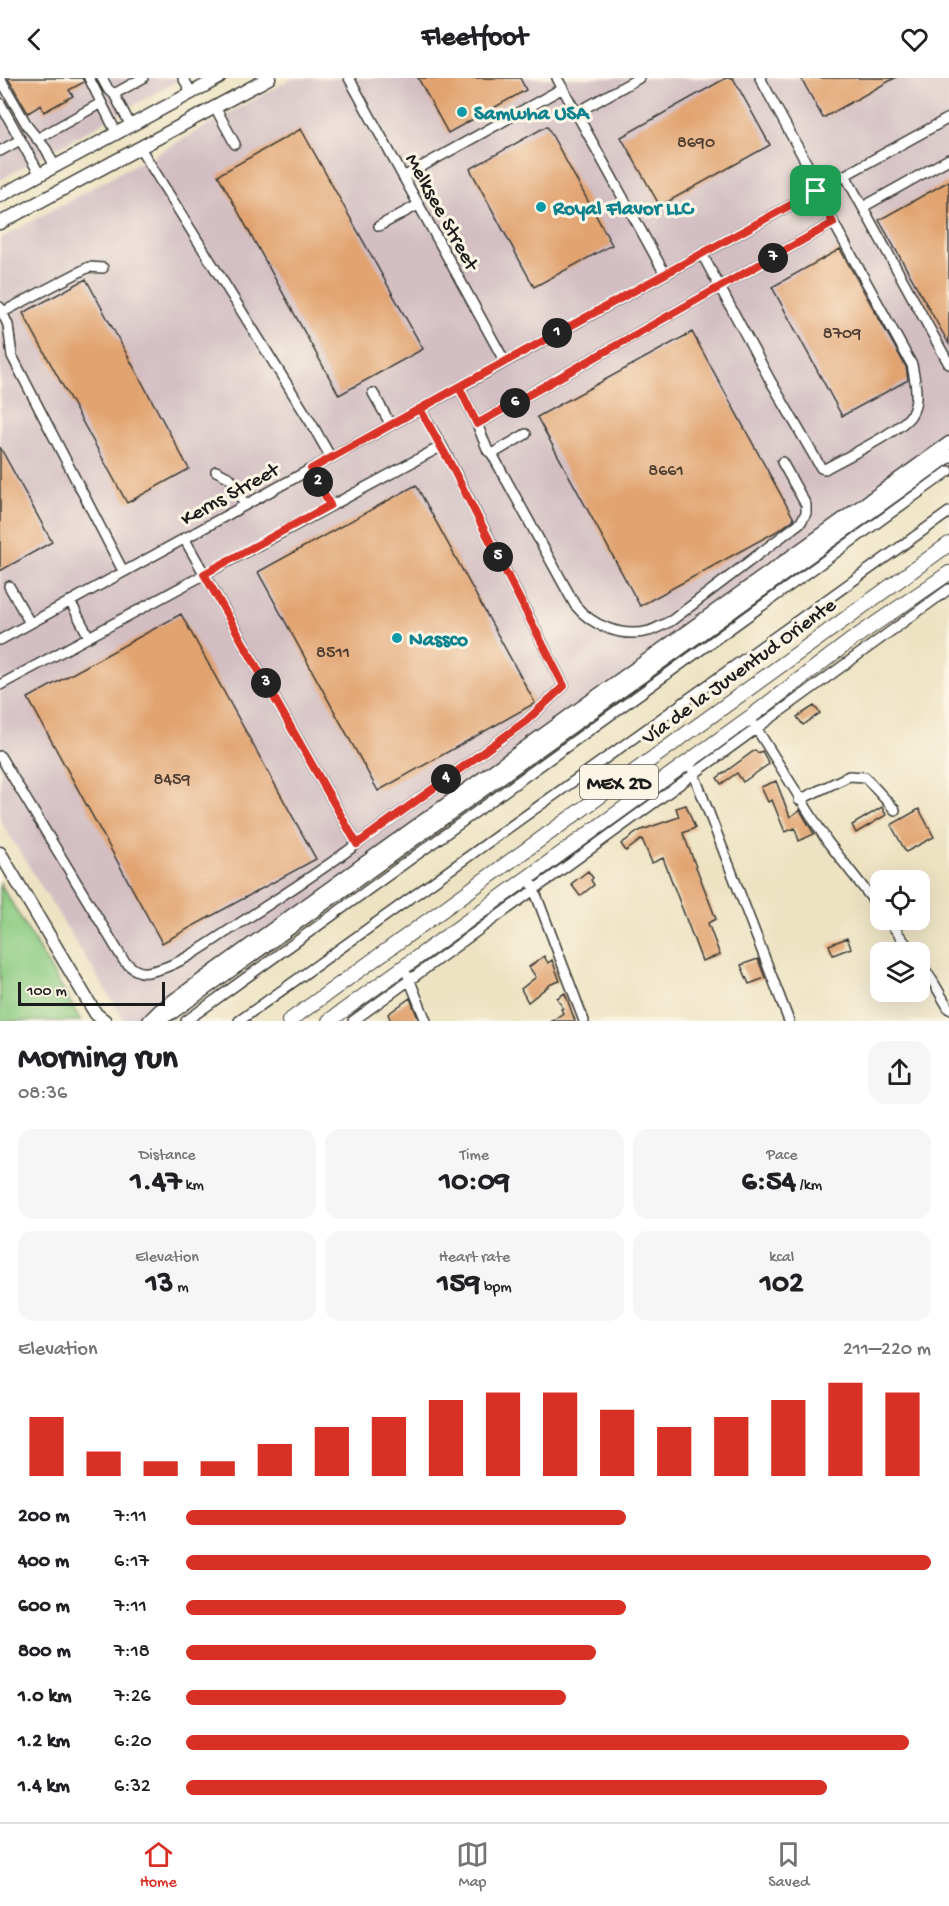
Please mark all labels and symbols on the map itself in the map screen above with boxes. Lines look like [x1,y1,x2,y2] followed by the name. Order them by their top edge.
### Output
[474,103,590,128] place label: Samwha USA
[455,105,469,119] marker: Samwha USA
[677,133,715,154] house number: 8690
[398,150,484,278] street label: Melksee Street
[790,165,841,216] pin
[552,198,694,223] place label: Royal Flavor LLC
[534,200,548,214] marker: Royal Flavor LLC
[758,243,788,273] pin: 7
[542,318,572,348] pin: 1
[823,324,861,345] house number: 8709
[500,388,530,418] pin: 6
[177,458,286,533] street label: Kerns Street
[648,461,684,482] house number: 8661
[303,467,333,497] pin: 2
[483,542,513,572] pin: 5
[637,593,843,752] street label: Vía de la Juventud Oriente
[409,629,468,654] place label: Nassco
[390,631,404,645] marker: Nassco
[316,643,350,664] house number: 8511
[251,668,281,698] pin: 3
[431,764,461,794] pin: 4
[580,765,658,799] road number: MEX 2D
[154,770,190,791] house number: 8459
[18,979,165,1007] scale bar

